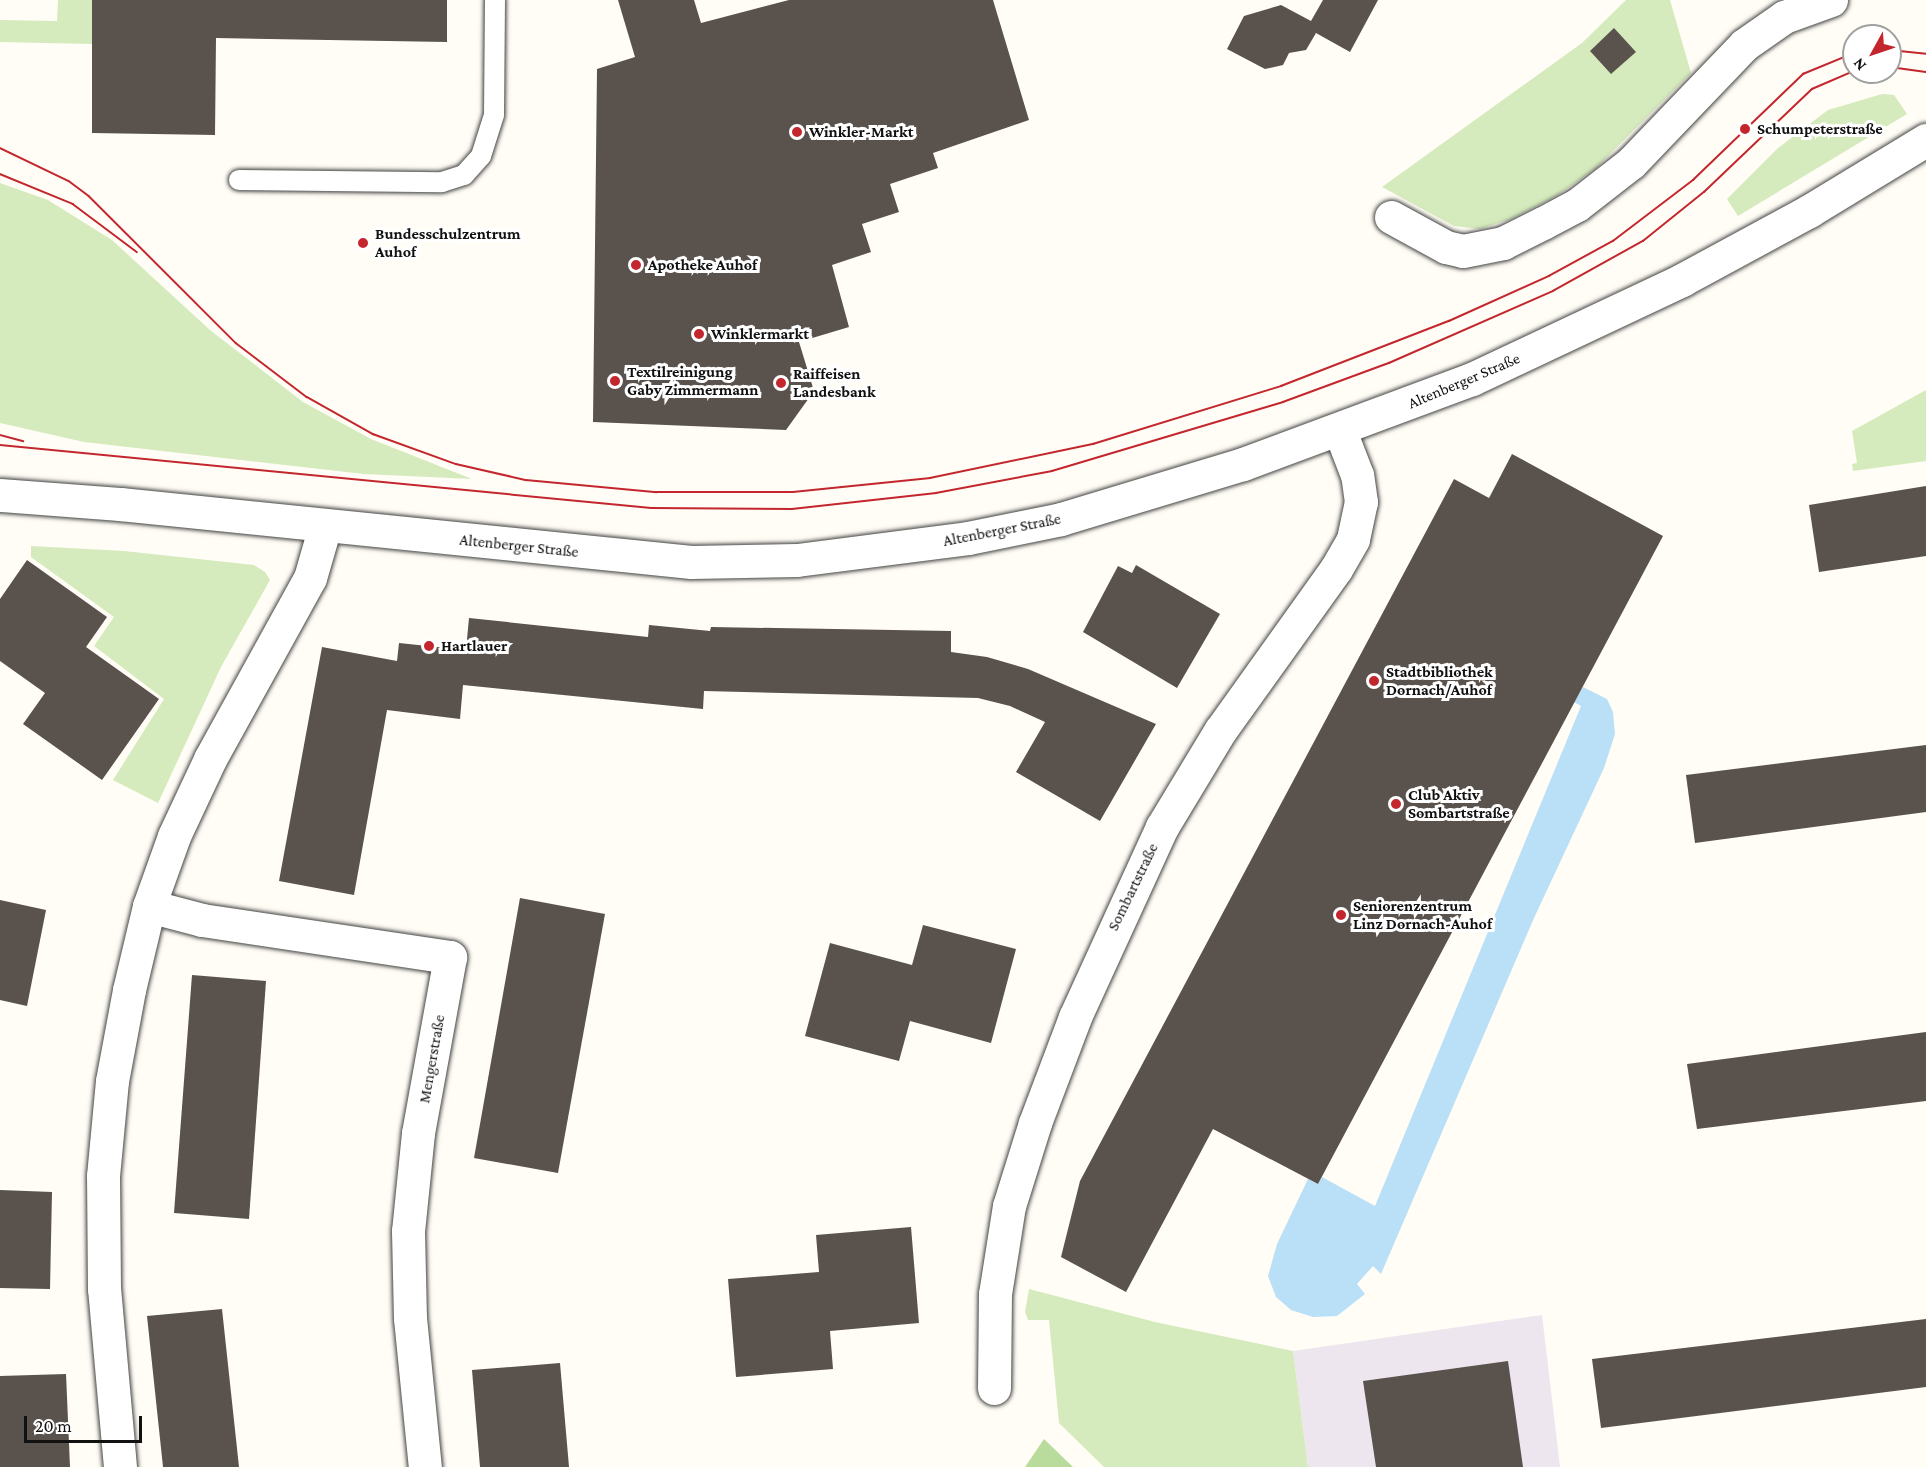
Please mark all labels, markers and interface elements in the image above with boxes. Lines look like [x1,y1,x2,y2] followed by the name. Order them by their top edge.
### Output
[1842,24,1902,84] north arrow
[1849,55,1869,74] text: N
[1757,119,1883,139] place label: Schumpeterstraße
[809,122,913,142] place label: Winkler-Markt
[1738,122,1752,136] marker: Schumpeterstraße
[790,125,804,139] marker: Winkler-Markt
[375,224,521,262] place label: Bundesschulzentrum Auhof
[356,236,370,250] marker: Bundesschulzentrum Auhof
[648,255,757,275] place label: Apotheke Auhof
[629,258,643,272] marker: Apotheke Auhof
[711,324,809,344] place label: Winklermarkt
[692,327,706,341] marker: Winklermarkt
[1405,349,1523,413] street label: Altenberger Straße
[627,362,758,400] place label: Textilreinigung Gaby Zimmermann
[793,364,876,402] place label: Raiffeisen Landesbank
[608,374,622,388] marker: Textilreinigung Gaby Zimmermann
[774,376,788,390] marker: Raiffeisen Landesbank
[941,509,1063,551] street label: Altenberger Straße
[459,530,579,562] street label: Altenberger Straße
[441,636,507,656] place label: Hartlauer
[422,639,436,653] marker: Hartlauer
[1386,662,1493,700] place label: Stadtbibliothek Dornach/Auhof
[1367,674,1381,688] marker: Stadtbibliothek Dornach/Auhof
[1408,785,1510,823] place label: Club Aktiv Sombartstraße
[1389,797,1403,811] marker: Club Aktiv Sombartstraße
[1104,840,1162,934] street label: Sombartstraße
[1353,896,1492,934] place label: Seniorenzentrum Linz Dornach-Auhof
[1334,908,1348,922] marker: Seniorenzentrum Linz Dornach-Auhof
[415,1013,449,1105] street label: Mengerstraße
[27,1404,146,1442] scale bar
[35,1416,72,1436] text: 20 m

